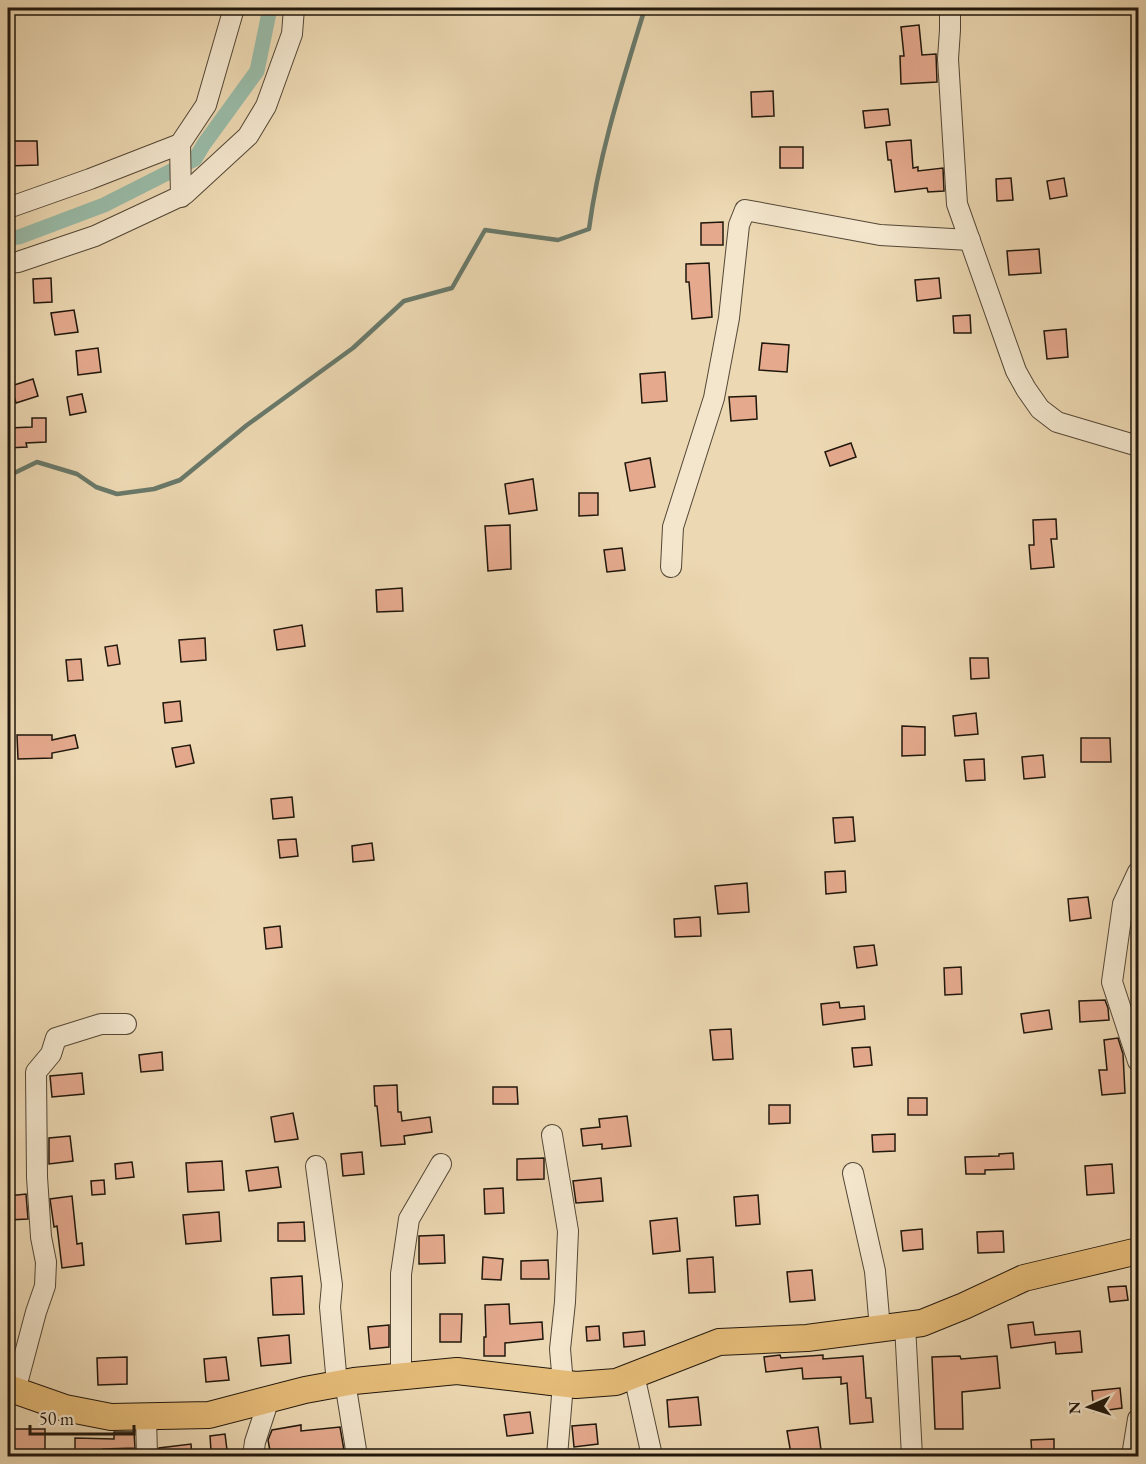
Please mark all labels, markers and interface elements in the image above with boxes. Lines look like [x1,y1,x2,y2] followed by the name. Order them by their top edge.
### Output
[1059,1377,1119,1437] north arrow
[30,1398,134,1436] scale bar
[1064,1401,1085,1415] text: N
[39,1407,74,1430] text: 50 m

